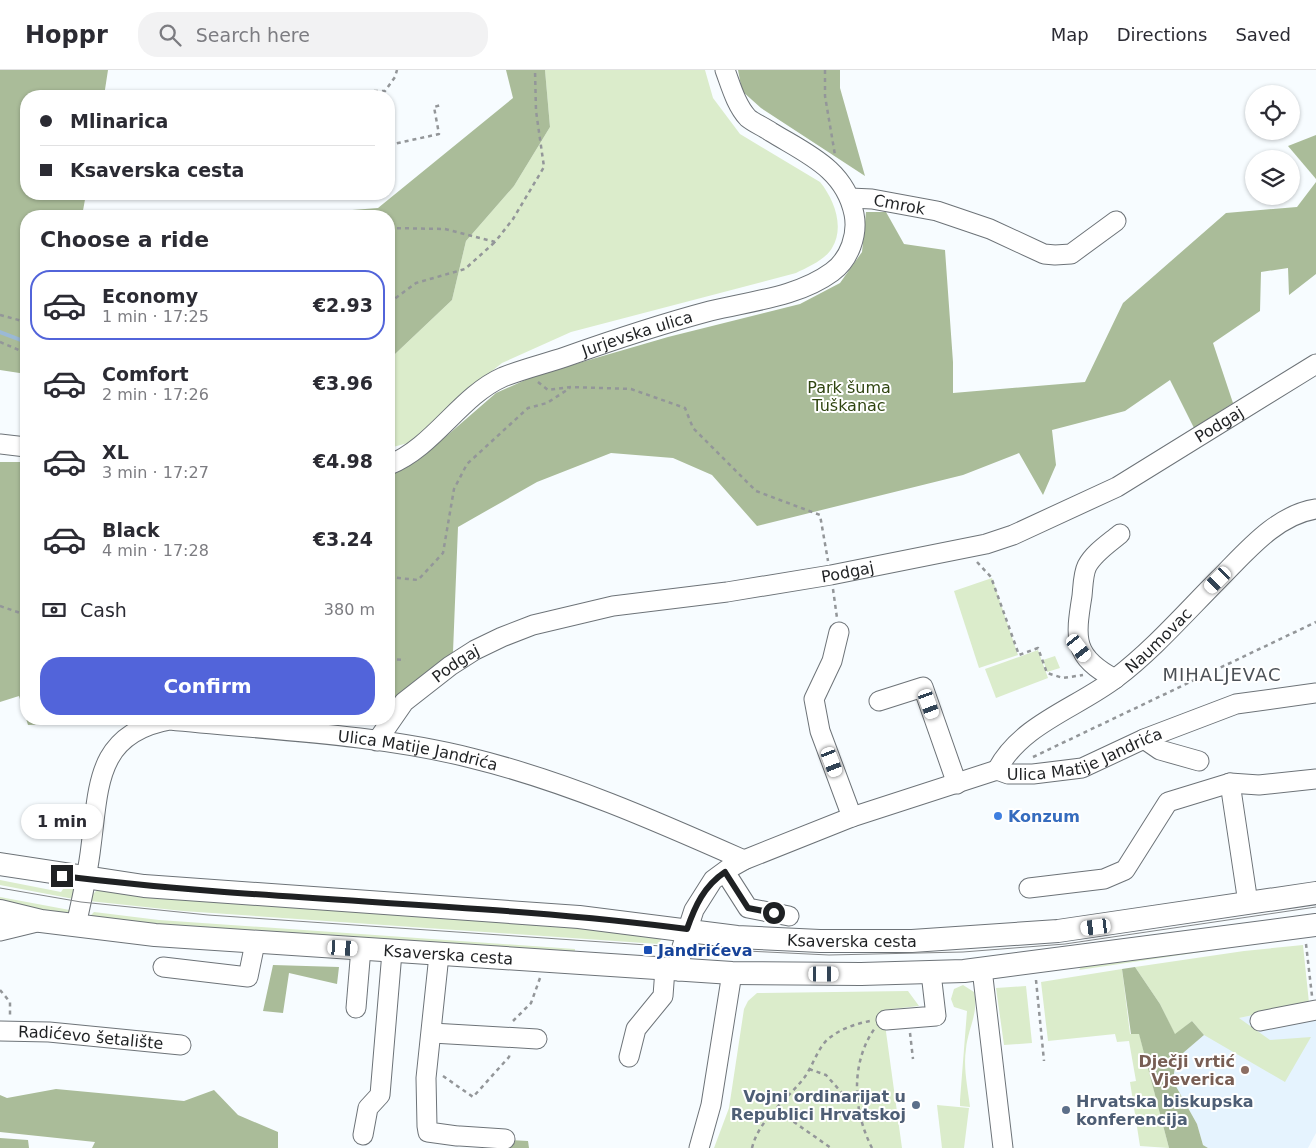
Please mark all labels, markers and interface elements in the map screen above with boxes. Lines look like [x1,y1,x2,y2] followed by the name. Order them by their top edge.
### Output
[138,12,488,57] search box
[25,21,108,49] text: Hoppr
[156,21,184,49] icon: search
[196,24,310,46] text: Search here
[1051,24,1089,45] text: Map
[1117,24,1207,45] text: Directions
[1235,24,1291,45] text: Saved
[1245,85,1300,205] map controls
[1245,85,1300,140] button: locate
[70,110,168,132] text: Mlinarica
[1245,150,1300,205] button: layers
[70,159,244,181] text: Ksaverska cesta
[872,191,927,219] street label: Cmrok
[40,227,209,252] text: Choose a ride
[42,283,87,328] icon: car
[102,285,198,307] text: Economy
[313,294,373,316] text: €2.93
[102,307,209,326] text: 1 min · 17:25
[578,307,695,361] street label: Jurjevska ulica
[42,361,87,406] icon: car
[102,363,189,385] text: Comfort
[313,372,373,394] text: €3.96
[807,378,891,415] park label: Park šuma Tuškanac
[102,385,209,404] text: 2 min · 17:26
[1191,402,1247,447] street label: Podgaj
[42,439,87,484] icon: car
[102,441,129,463] text: XL
[313,450,373,472] text: €4.98
[102,463,209,482] text: 3 min · 17:27
[42,517,87,562] icon: car
[102,519,160,541] text: Black
[313,528,373,550] text: €3.24
[102,541,209,560] text: 4 min · 17:28
[820,558,876,586] street label: Podgaj
[1202,564,1233,596] car
[40,596,68,624] icon: cash
[80,599,127,621] text: Cash
[324,600,375,619] text: 380 m
[1121,604,1196,677] street label: Naumovac
[1063,632,1094,664] car
[428,641,482,687] street label: Podgaj
[40,657,375,715] button: Confirm
[1162,664,1282,685] district label: MIHALJEVAC
[916,687,941,721] car
[1007,724,1165,784] street label: Ulica Matije Jandrića
[337,727,500,775] street label: Ulica Matije Jandrića
[819,745,844,779] car
[21,804,103,838] callout: 1 min
[1008,807,1080,826] place label: Konzum
[992,810,1004,822] marker: Konzum
[37,812,87,831] text: 1 min
[51,865,73,887] route end
[763,902,785,924] route start
[1080,918,1111,936] car
[786,930,917,951] street label: Ksaverska cesta
[327,940,358,956] car
[383,941,514,969] street label: Ksaverska cesta
[657,941,753,960] place label: Jandrićeva
[642,944,654,956] marker: Jandrićeva
[809,967,839,982] car
[18,1022,164,1053] street label: Radićevo šetalište
[1138,1052,1235,1089] place label: Dječji vrtić Vjeverica
[1239,1064,1251,1076] marker: Dječji vrtić Vjeverica
[731,1087,906,1124] place label: Vojni ordinarijat u Republici Hrvatskoj
[1076,1092,1254,1129] place label: Hrvatska biskupska konferencija
[910,1099,922,1111] marker: Vojni ordinarijat u Republici Hrvatskoj
[1060,1104,1072,1116] marker: Hrvatska biskupska konferencija

